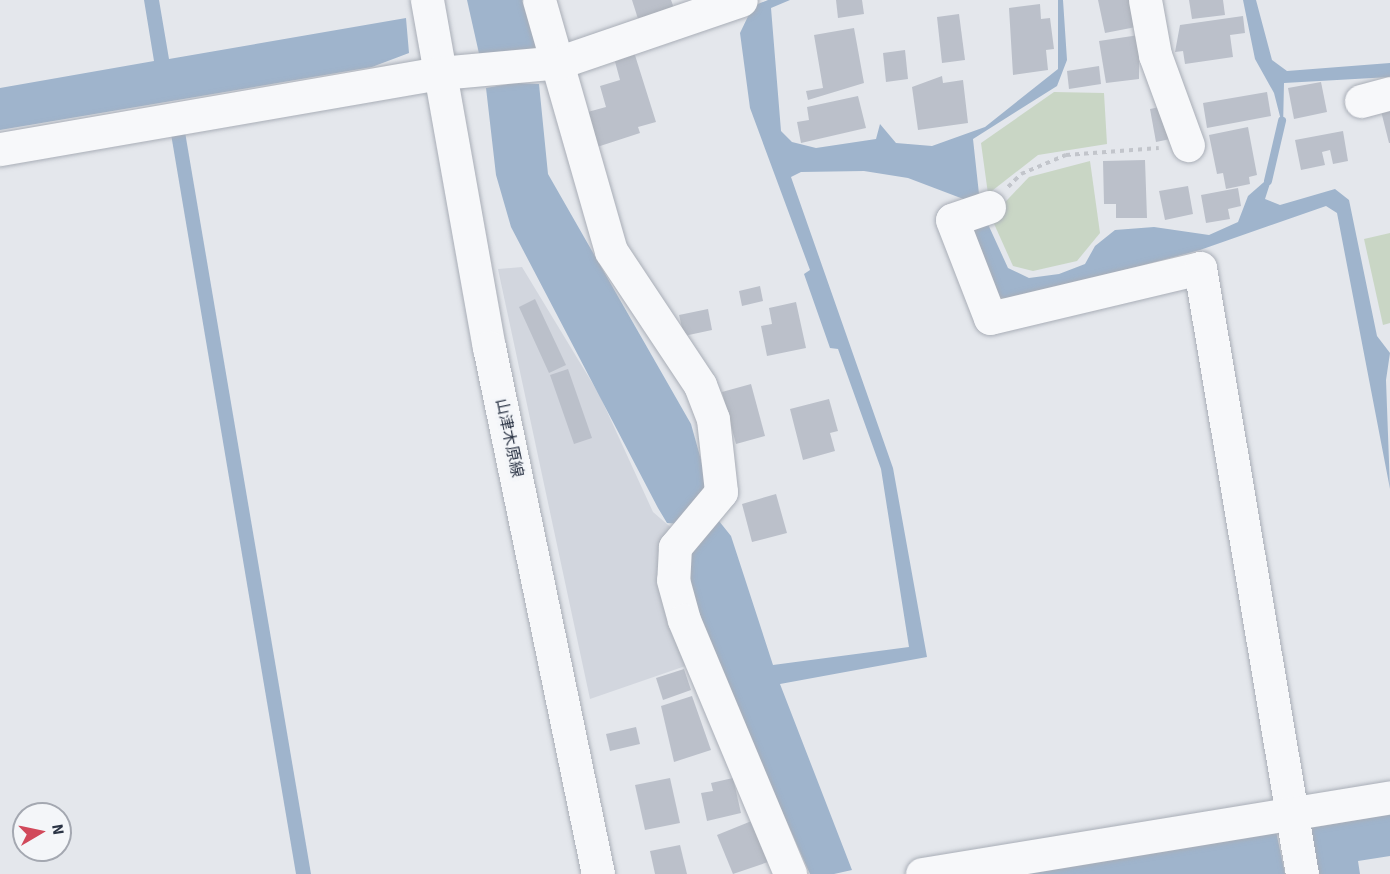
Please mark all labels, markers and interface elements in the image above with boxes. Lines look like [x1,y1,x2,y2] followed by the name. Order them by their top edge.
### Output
[491,397,527,479] street label: 山津木原線
[12,802,72,862] north arrow
[46,823,69,836] text: N

